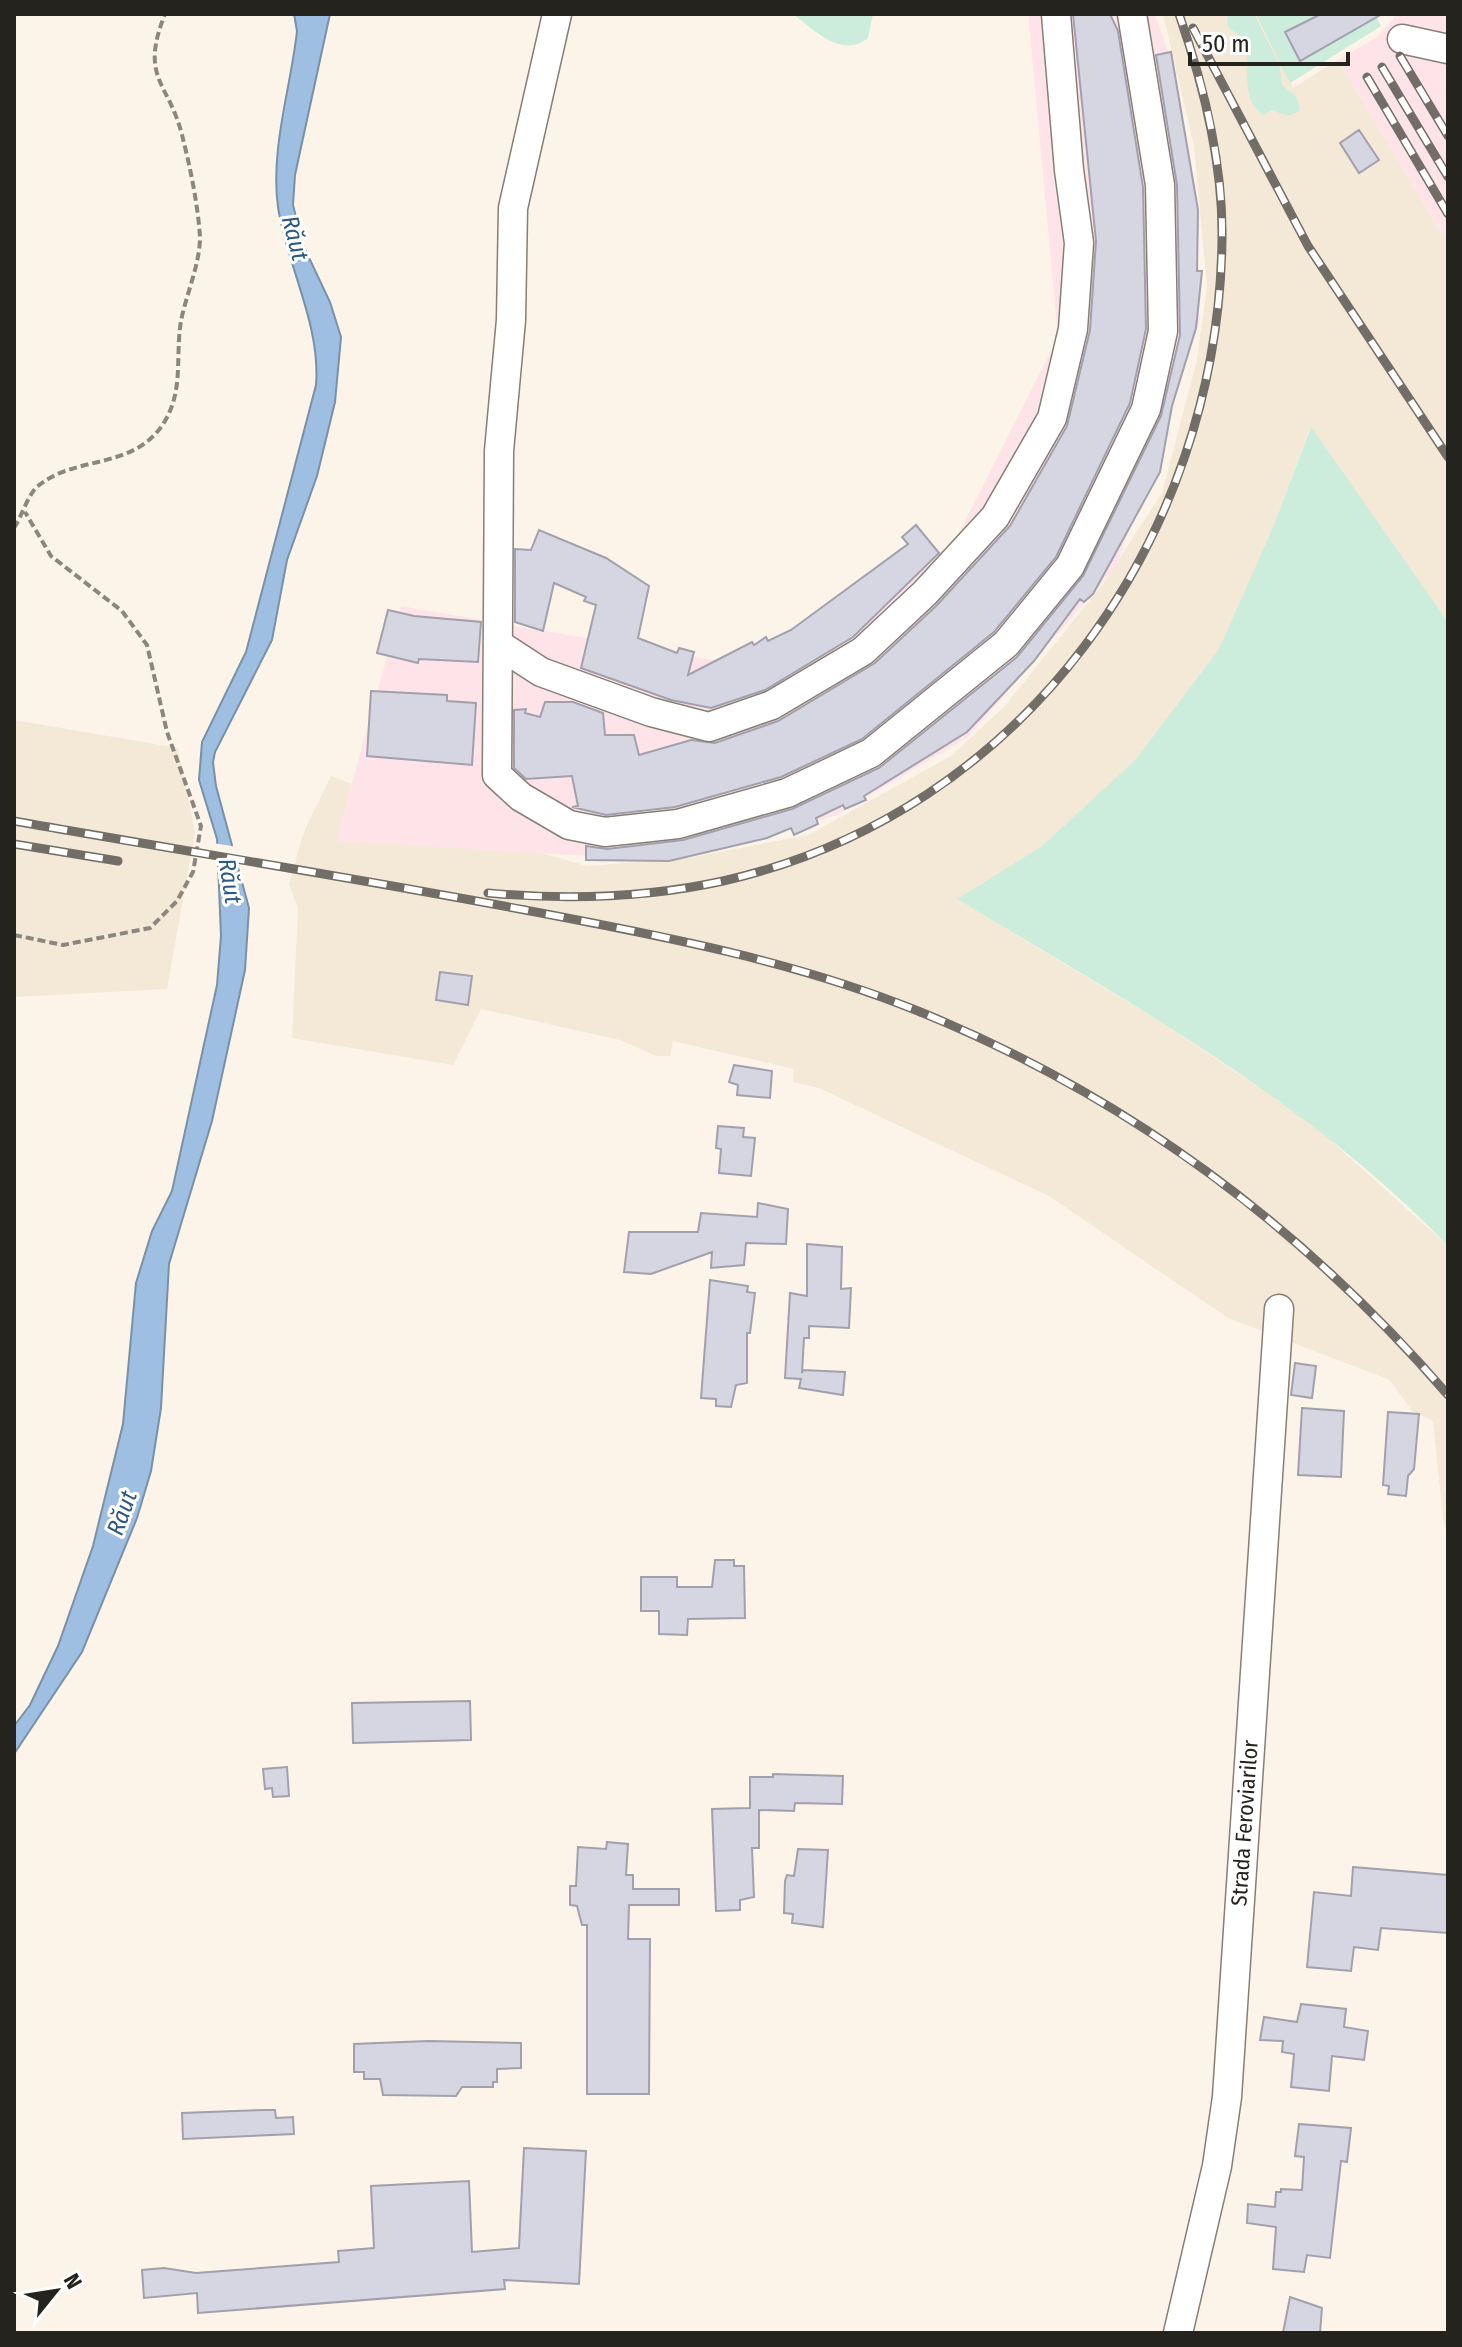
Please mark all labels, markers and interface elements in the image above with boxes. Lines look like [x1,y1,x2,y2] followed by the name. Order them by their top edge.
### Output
[1190,16,1348,66] scale bar
[1202,30,1250,58] text: 50 m
[276,212,314,264] water label: Răut
[213,856,247,906] water label: Răut
[101,1487,143,1539] water label: Răut
[1225,1739,1264,1907] street label: Strada Feroviarilor
[16,2251,96,2331] north arrow
[58,2269,88,2294] text: N

